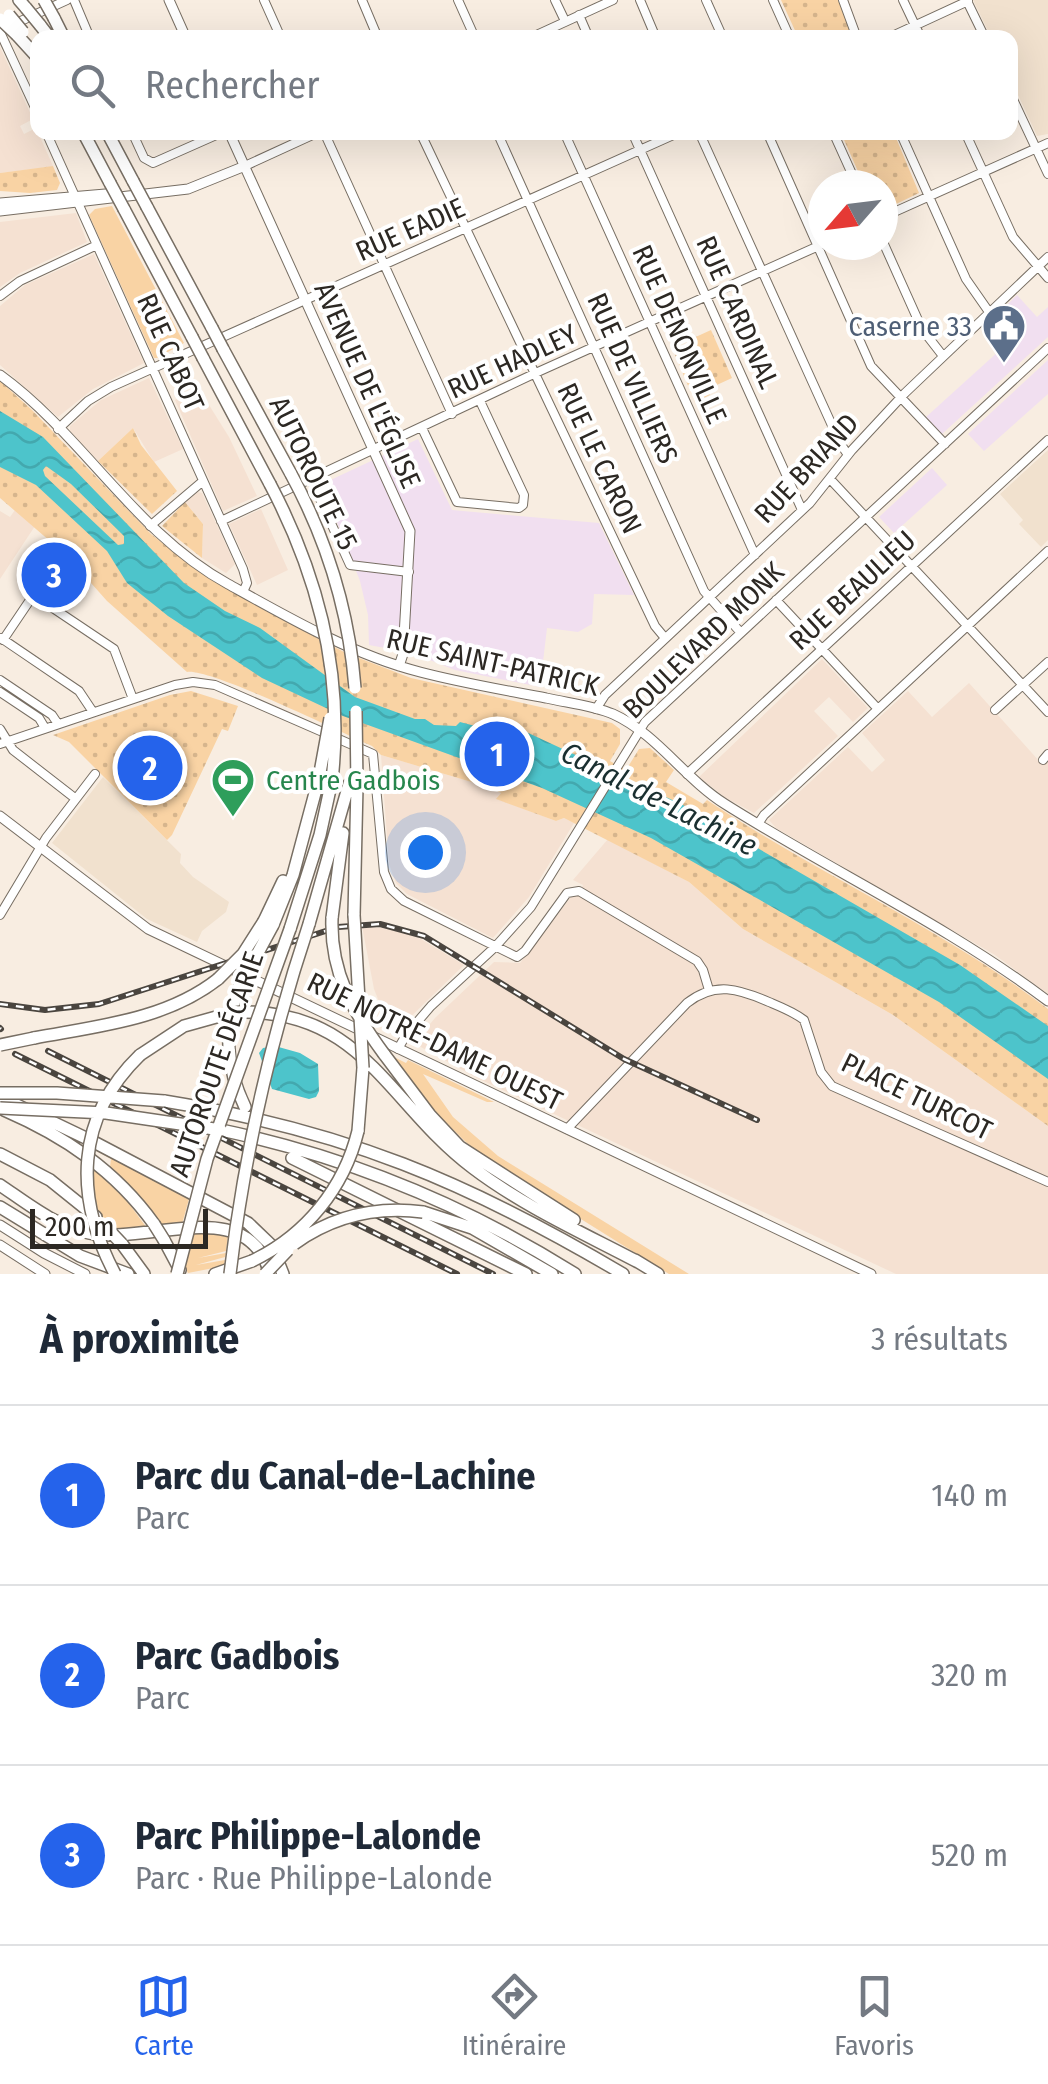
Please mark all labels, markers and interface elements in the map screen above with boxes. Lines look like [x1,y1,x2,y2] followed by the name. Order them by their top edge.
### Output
[30,30,1018,140] search box
[65,58,120,113] icon: search
[145,62,320,108] text: Rechercher
[808,170,898,260] north arrow
[351,191,470,268] street label: RUE EADIE
[689,231,786,394] street label: RUE CARDINAL
[625,240,734,429] street label: RUE DENONVILLE
[307,277,428,493] street label: AVENUE DE L'ÉGLISE
[130,288,211,416] street label: RUE CABOT
[580,288,685,469] street label: RUE DE VILLIERS
[981,303,1027,364] public building icon: Caserne 33
[849,310,972,343] place label: Caserne 33
[442,317,582,406] street label: RUE HADLEY
[550,378,649,539] street label: RUE LE CARON
[262,391,365,555] street label: AUTOROUTE 15
[748,407,865,530] street label: RUE BRIAND
[783,524,922,657] street label: RUE BEAULIEU
[22,538,86,612] pin: 3
[616,555,791,725] street label: BOULEVARD MONK
[384,622,602,703] street label: RUE SAINT-PATRICK
[464,716,530,792] pin: 1
[118,730,182,806] pin: 2
[555,734,763,864] water label: Canal-de-Lachine
[210,757,256,818] sports icon: Centre Gadbois
[266,764,440,797] place label: Centre Gadbois
[400,827,451,878] your location
[162,947,270,1181] street label: AUTOROUTE DÉCARIE
[302,965,568,1118] street label: RUE NOTRE-DAME OUEST
[836,1046,997,1147] street label: PLACE TURCOT
[30,1204,208,1248] scale bar
[45,1210,115,1243] text: 200 m
[40,1314,239,1364] text: À proximité
[871,1320,1008,1358] text: 3 résultats
[135,1453,536,1499] text: Parc du Canal-de-Lachine
[66,1476,79,1514] text: 1
[931,1476,1008,1514] text: 140 m
[135,1499,190,1537] text: Parc
[135,1633,340,1679] text: Parc Gadbois
[65,1656,80,1694] text: 2
[931,1656,1008,1694] text: 320 m
[135,1679,190,1717] text: Parc
[135,1813,481,1859] text: Parc Philippe-Lalonde
[65,1836,80,1874] text: 3
[931,1836,1008,1874] text: 520 m
[135,1859,493,1897] text: Parc · Rue Philippe-Lalonde
[134,1969,194,2062] tab: Carte
[462,1969,566,2062] tab: Itinéraire
[834,1969,914,2062] tab: Favoris

